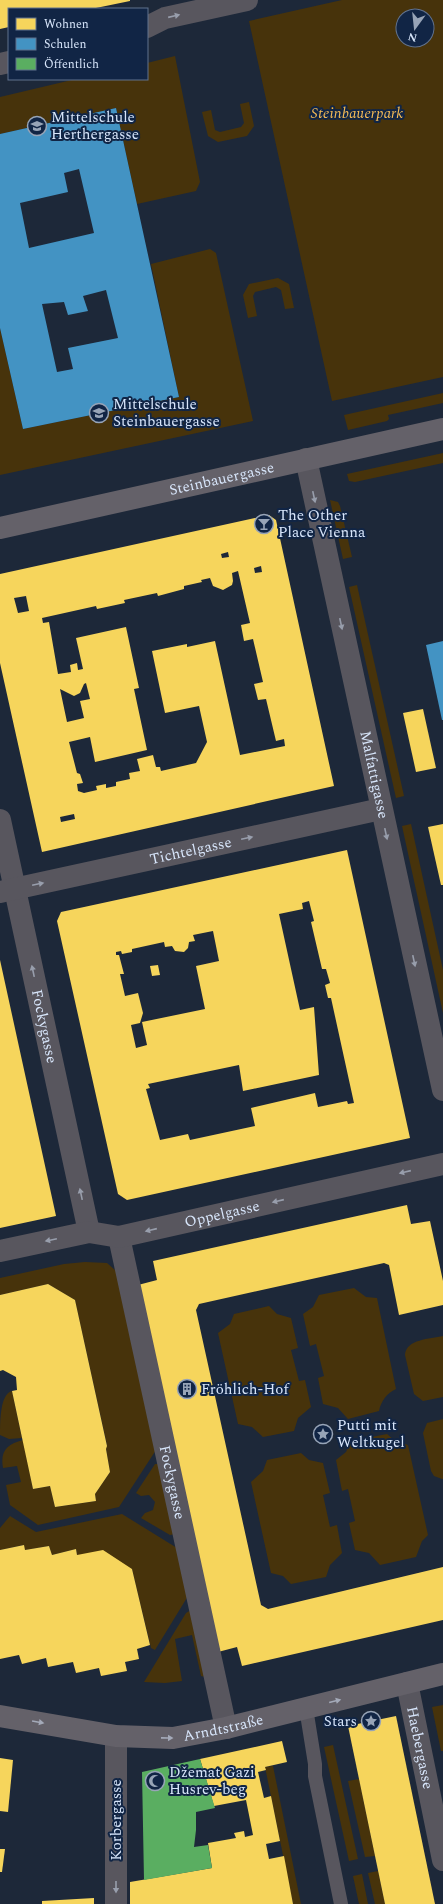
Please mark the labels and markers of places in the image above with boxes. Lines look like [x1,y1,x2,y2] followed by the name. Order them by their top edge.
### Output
[51,106,139,146] place label: Mittelschule Herthergasse
[26,115,48,137] school or university icon: Mittelschule Herthergasse
[113,393,220,433] place label: Mittelschule Steinbauergasse
[88,402,110,424] school or university icon: Mittelschule Steinbauergasse
[278,504,366,544] place label: The Other Place Vienna
[253,513,275,535] bar icon: The Other Place Vienna
[176,1378,198,1400] building icon: Fröhlich-Hof
[201,1378,290,1401] place label: Fröhlich-Hof
[337,1414,405,1454] place label: Putti mit Weltkugel
[312,1423,334,1445] place icon: Putti mit Weltkugel
[324,1710,357,1733] place label: Stars
[360,1710,382,1732] place icon: Stars
[169,1761,255,1801] place label: Džemat Gazi Husrev-beg
[144,1770,166,1792] mosque icon: Džemat Gazi Husrev-beg

